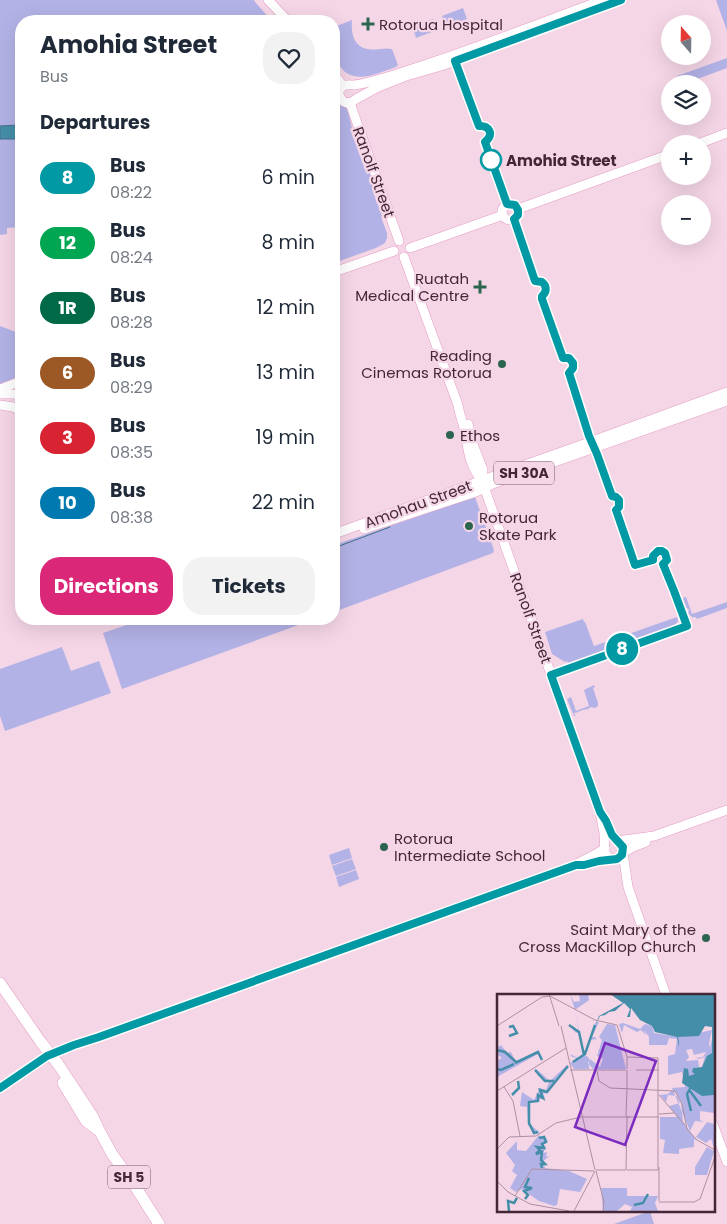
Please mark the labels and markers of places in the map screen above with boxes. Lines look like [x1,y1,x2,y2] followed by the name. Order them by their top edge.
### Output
[379,14,503,35] place label: Rotorua Hospital
[361,17,375,31] marker: Rotorua Hospital
[480,149,502,171] marker: Amohia Street
[506,150,617,171] place label: Amohia Street
[355,268,469,306] place label: Ruatah Medical Centre
[473,280,487,294] marker: Ruatah Medical Centre
[361,345,492,383] place label: Reading Cinemas Rotorua
[496,358,508,370] marker: Reading Cinemas Rotorua
[460,425,500,446] place label: Ethos
[444,429,456,441] marker: Ethos
[479,507,557,545] place label: Rotorua Skate Park
[463,520,475,532] marker: Rotorua Skate Park
[394,828,546,866] place label: Rotorua Intermediate School
[378,841,390,853] marker: Rotorua Intermediate School
[519,919,696,957] place label: Saint Mary of the Cross MacKillop Church
[700,932,712,944] marker: Saint Mary of the Cross MacKillop Church

